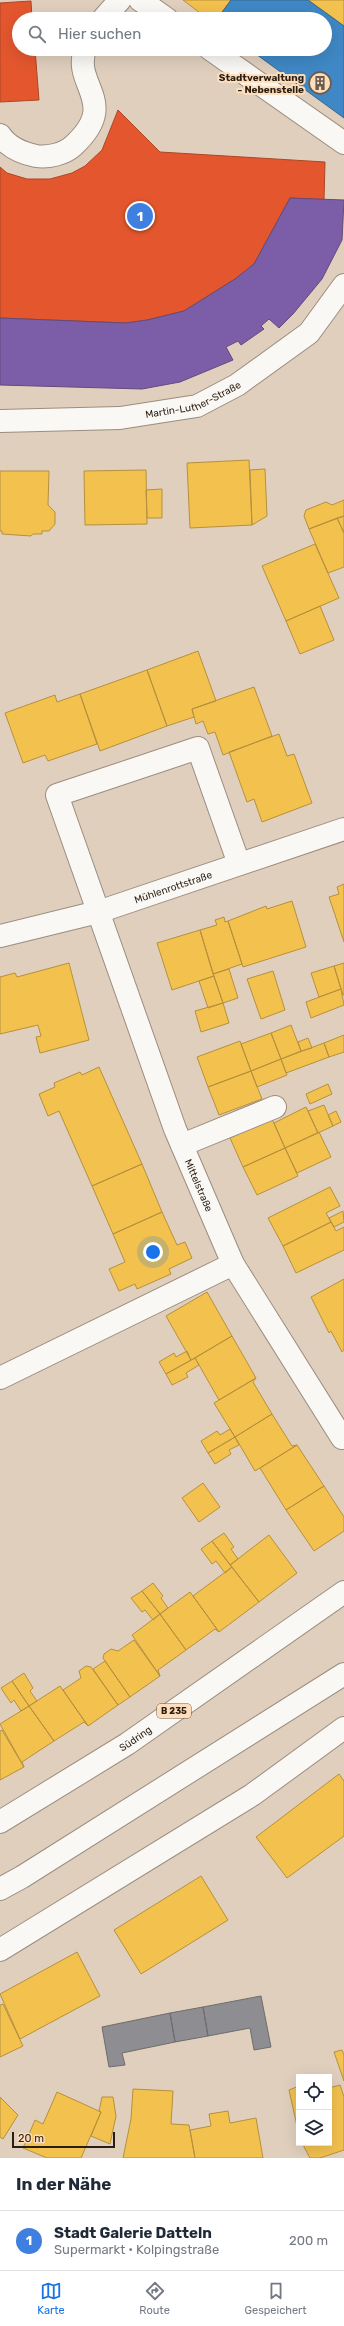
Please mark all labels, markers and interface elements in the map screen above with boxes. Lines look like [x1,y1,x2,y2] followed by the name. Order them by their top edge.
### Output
[12,12,332,56] search box
[26,23,48,45] icon: search
[58,25,141,43] text: Hier suchen
[307,70,333,96] building icon: Stadtverwaltung - Nebenstelle
[219,72,304,96] place label: Stadtverwaltung - Nebenstelle
[127,201,153,231] pin: 1
[145,379,244,421] street label: Martin-Luther-Straße
[133,869,214,906] street label: Mühlenrottstraße
[182,1157,215,1214] street label: Mittelstraße
[143,1242,163,1262] your location
[157,1704,191,1718] road number: B 235
[117,1724,154,1754] street label: Südring
[296,2074,332,2146] map controls
[296,2074,332,2110] button: locate
[296,2110,332,2146] button: layers
[12,2130,115,2149] scale bar
[18,2132,44,2145] text: 20 m
[16,2174,111,2194] text: In der Nähe
[54,2224,212,2242] text: Stadt Galerie Datteln
[26,2233,32,2248] text: 1
[289,2233,328,2248] text: 200 m
[54,2242,219,2257] text: Supermarkt · Kolpingstraße
[37,2280,65,2317] tab: Karte
[139,2280,170,2317] tab: Route
[245,2280,307,2317] tab: Gespeichert

